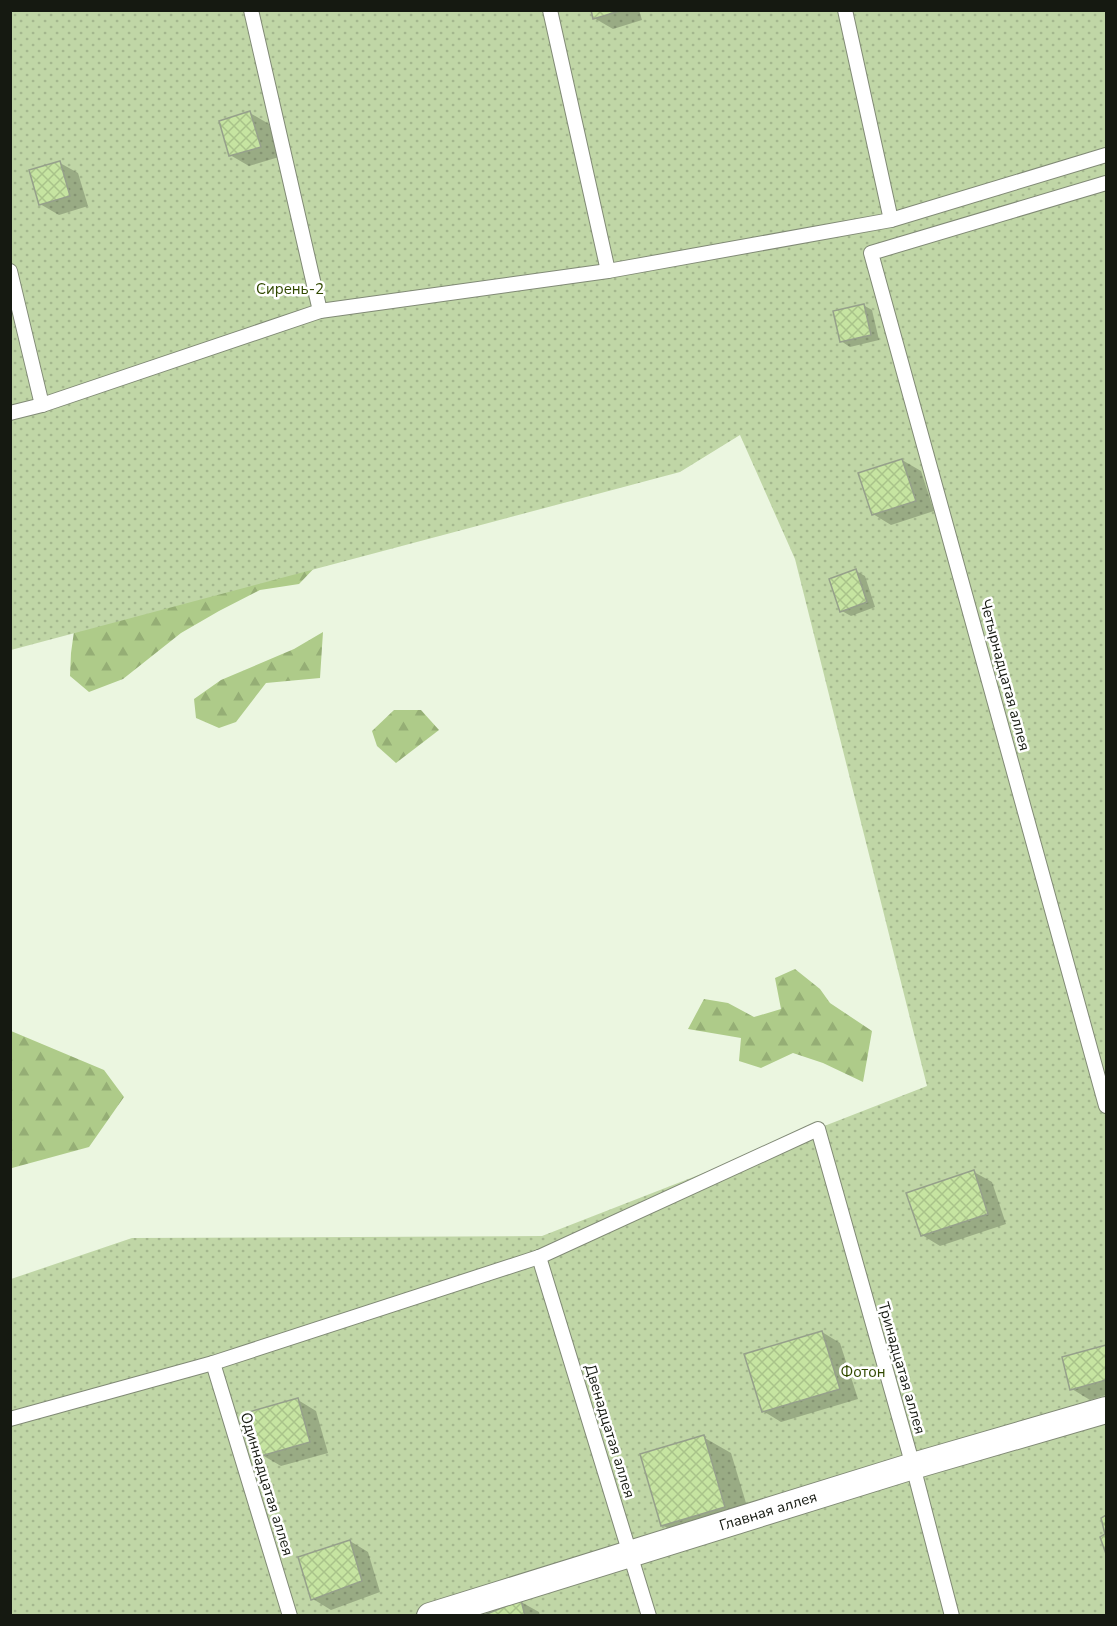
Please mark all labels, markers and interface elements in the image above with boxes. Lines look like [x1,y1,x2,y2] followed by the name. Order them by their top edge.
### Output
[256,279,324,299] park label: Сирень-2
[975,597,1035,753] street label: Четырнадцатая аллея
[874,1300,930,1436] street label: Тринадцатая аллея
[580,1362,640,1500] street label: Двенадцатая аллея
[840,1362,886,1382] park label: Фотон
[236,1410,298,1558] street label: Одиннадцатая аллея
[717,1486,819,1536] street label: Главная аллея

